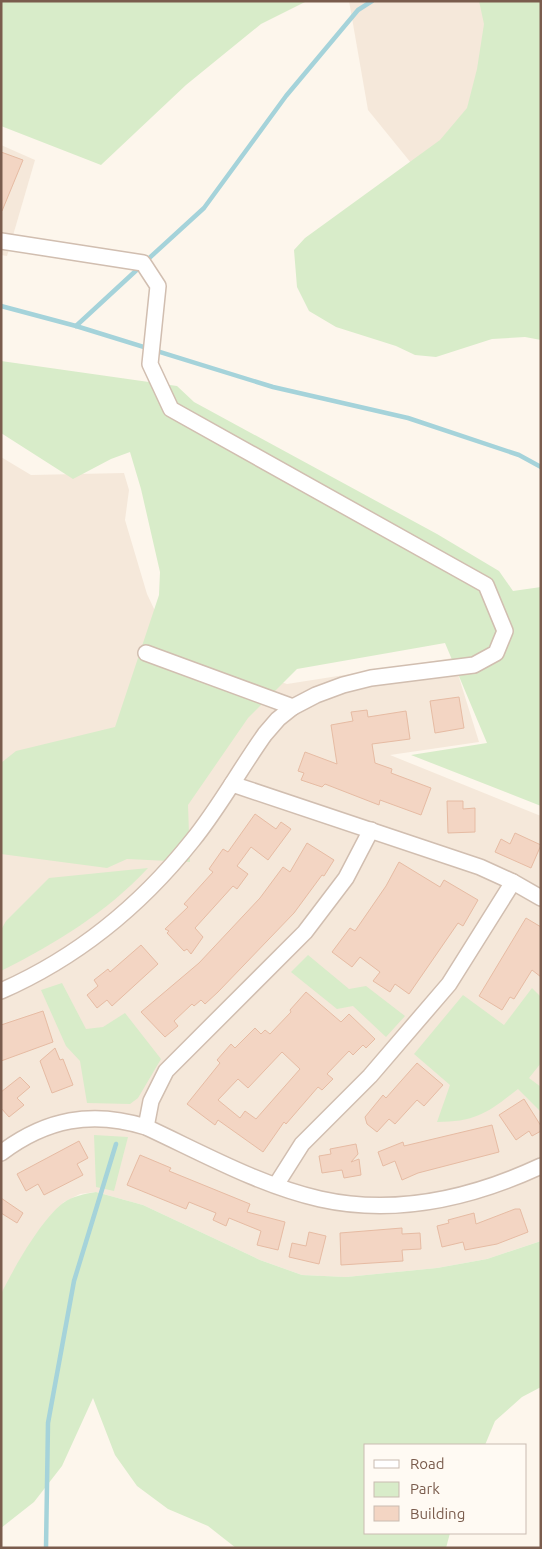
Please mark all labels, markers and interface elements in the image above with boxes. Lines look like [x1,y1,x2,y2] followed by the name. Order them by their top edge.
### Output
[364,1444,527,1534] legend
[410,1455,445,1472] text: Road
[410,1480,440,1497] text: Park
[410,1505,465,1522] text: Building

